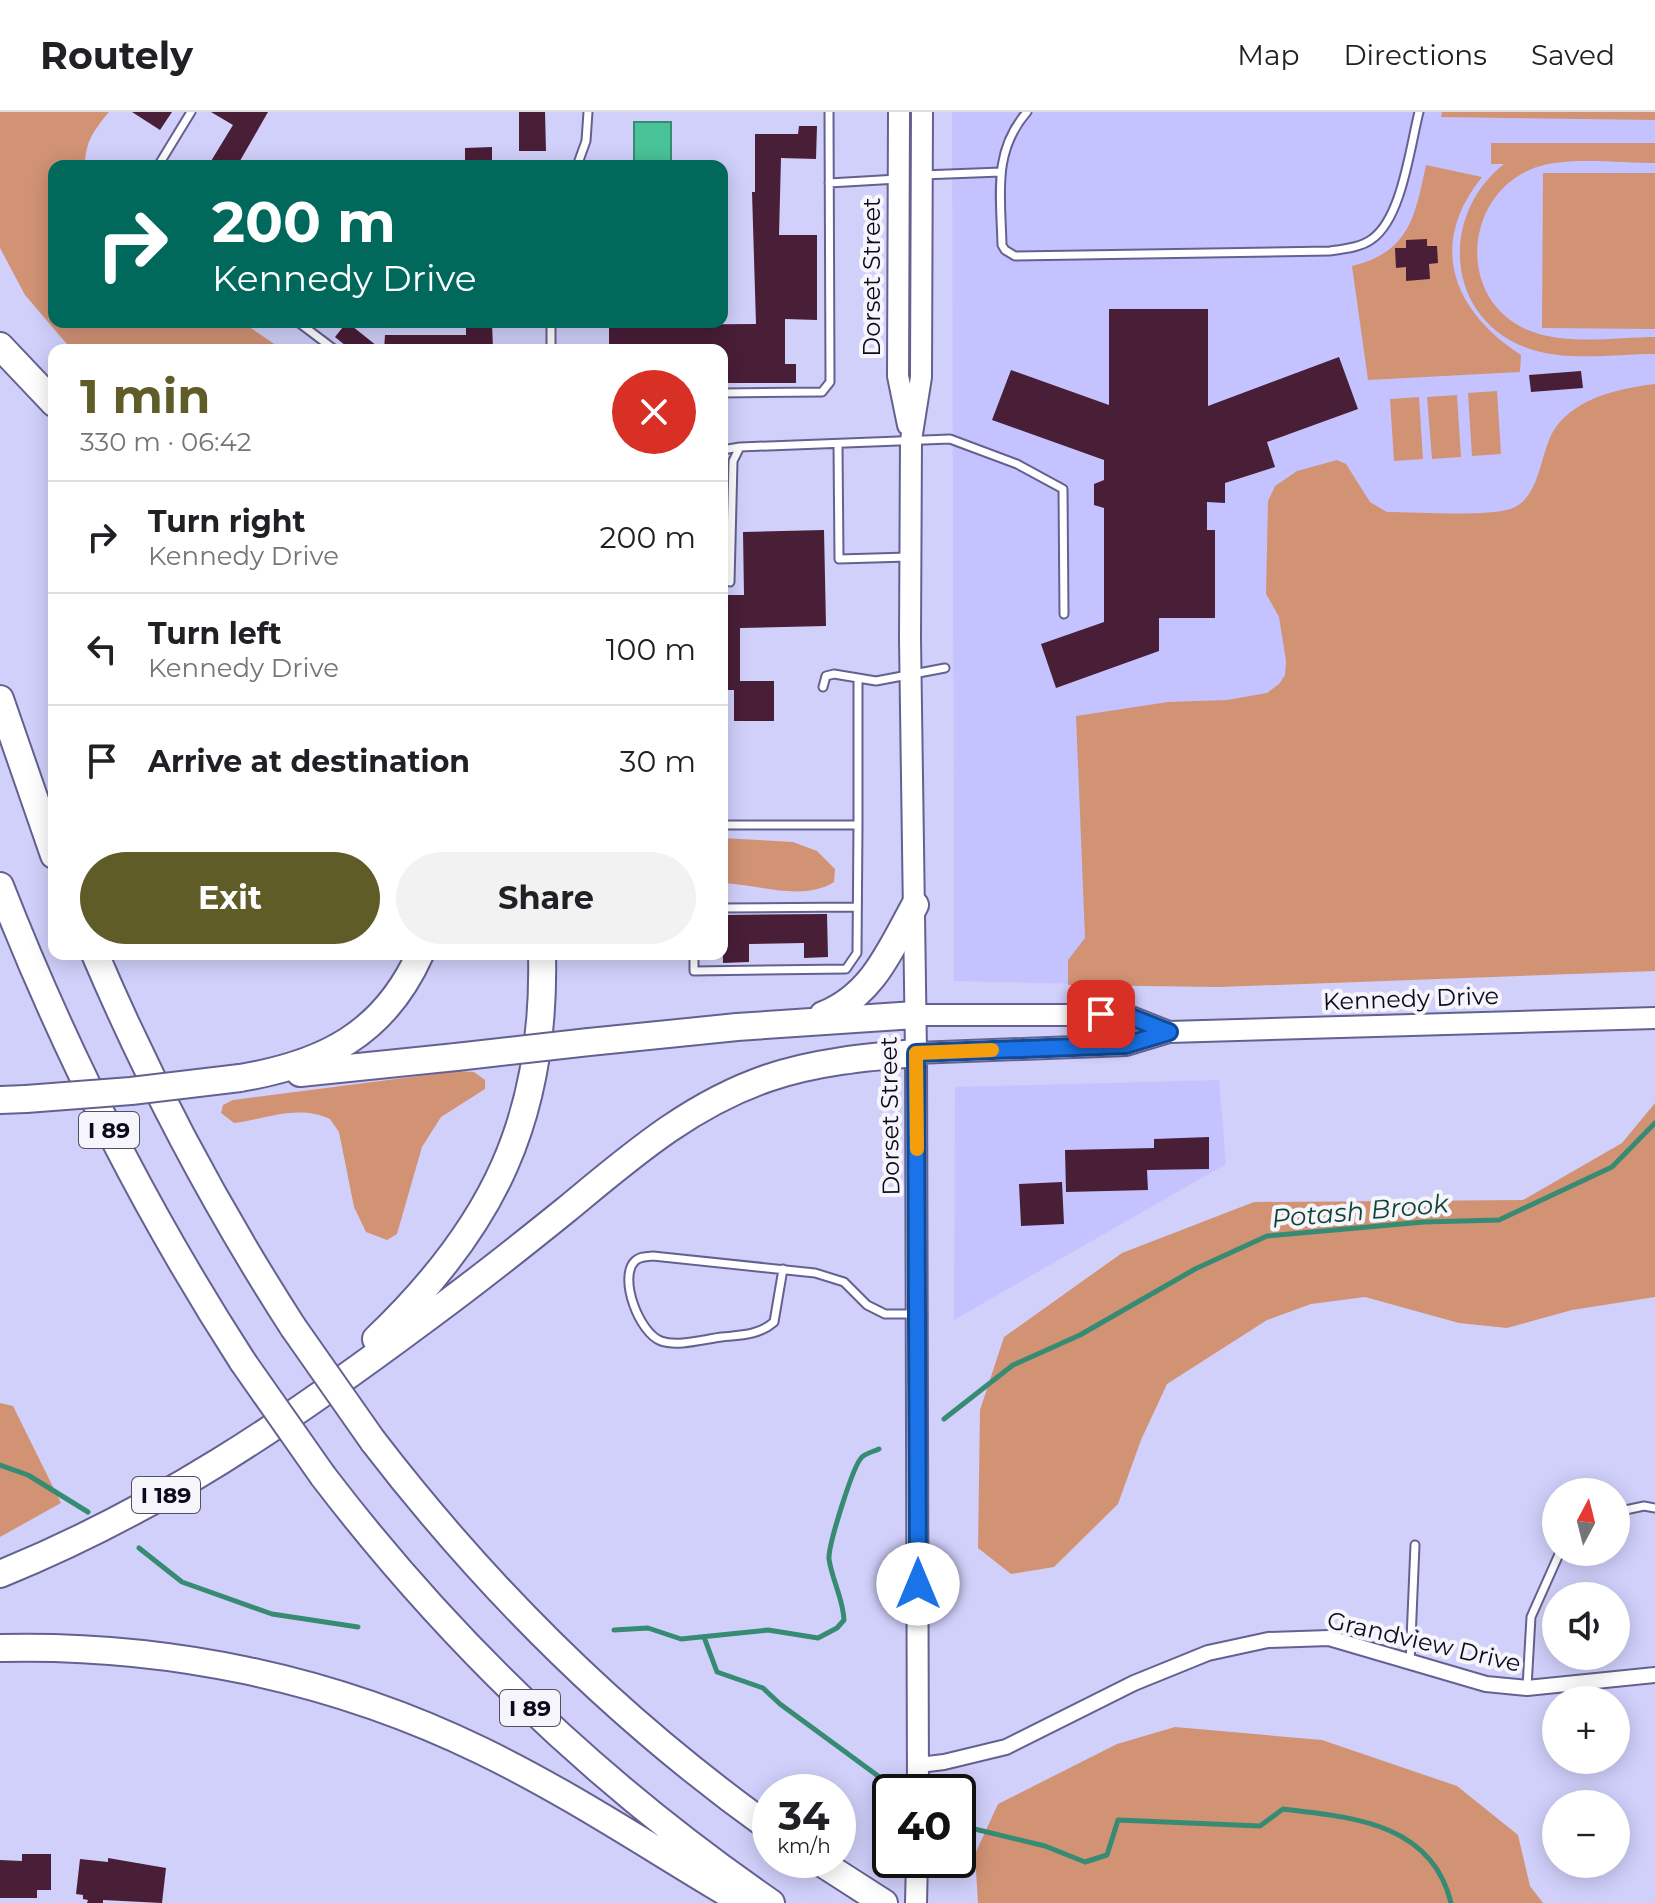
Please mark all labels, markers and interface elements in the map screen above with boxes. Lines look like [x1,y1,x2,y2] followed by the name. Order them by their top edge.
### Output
[40,32,193,79] text: Routely
[1237,38,1299,72] text: Map
[1343,38,1487,72] text: Directions
[1531,38,1615,72] text: Saved
[212,188,396,256] text: 200 m
[80,192,184,296] icon: right
[857,197,886,357] street label: Dorset Street
[212,256,476,300] text: Kennedy Drive
[80,367,210,425] text: 1 min
[612,370,696,454] button: close
[80,426,251,458] text: 330 m · 06:42
[148,503,305,540] text: Turn right
[80,515,124,559] icon: right
[600,519,696,556] text: 200 m
[148,540,339,572] text: Kennedy Drive
[148,615,281,652] text: Turn left
[80,627,124,671] icon: left
[606,631,696,668] text: 100 m
[148,652,339,684] text: Kennedy Drive
[80,739,124,783] icon: arrive
[148,743,470,780] text: Arrive at destination
[620,743,696,780] text: 30 m
[80,852,380,944] button: Exit
[396,852,696,944] button: Share
[1067,980,1135,1048] pin
[1322,981,1500,1016] street label: Kennedy Drive
[1079,992,1123,1036] icon: arrive
[874,1036,905,1196] street label: Dorset Street
[79,1112,139,1148] road number: I 89
[1270,1187,1451,1235] water label: Potash Brook
[132,1477,200,1513] road number: I 189
[1542,1478,1630,1566] north arrow
[1542,1478,1630,1878] map controls
[876,1542,960,1626] position arrow
[1542,1582,1630,1670] button: sound
[1324,1605,1524,1678] street label: Grandview Drive
[1542,1686,1630,1774] button: +
[500,1690,560,1726] road number: I 89
[872,1774,976,1878] speed limit sign: 40
[1542,1790,1630,1878] button: −
[778,1791,830,1840] text: 34
[777,1834,831,1858] text: km/h

